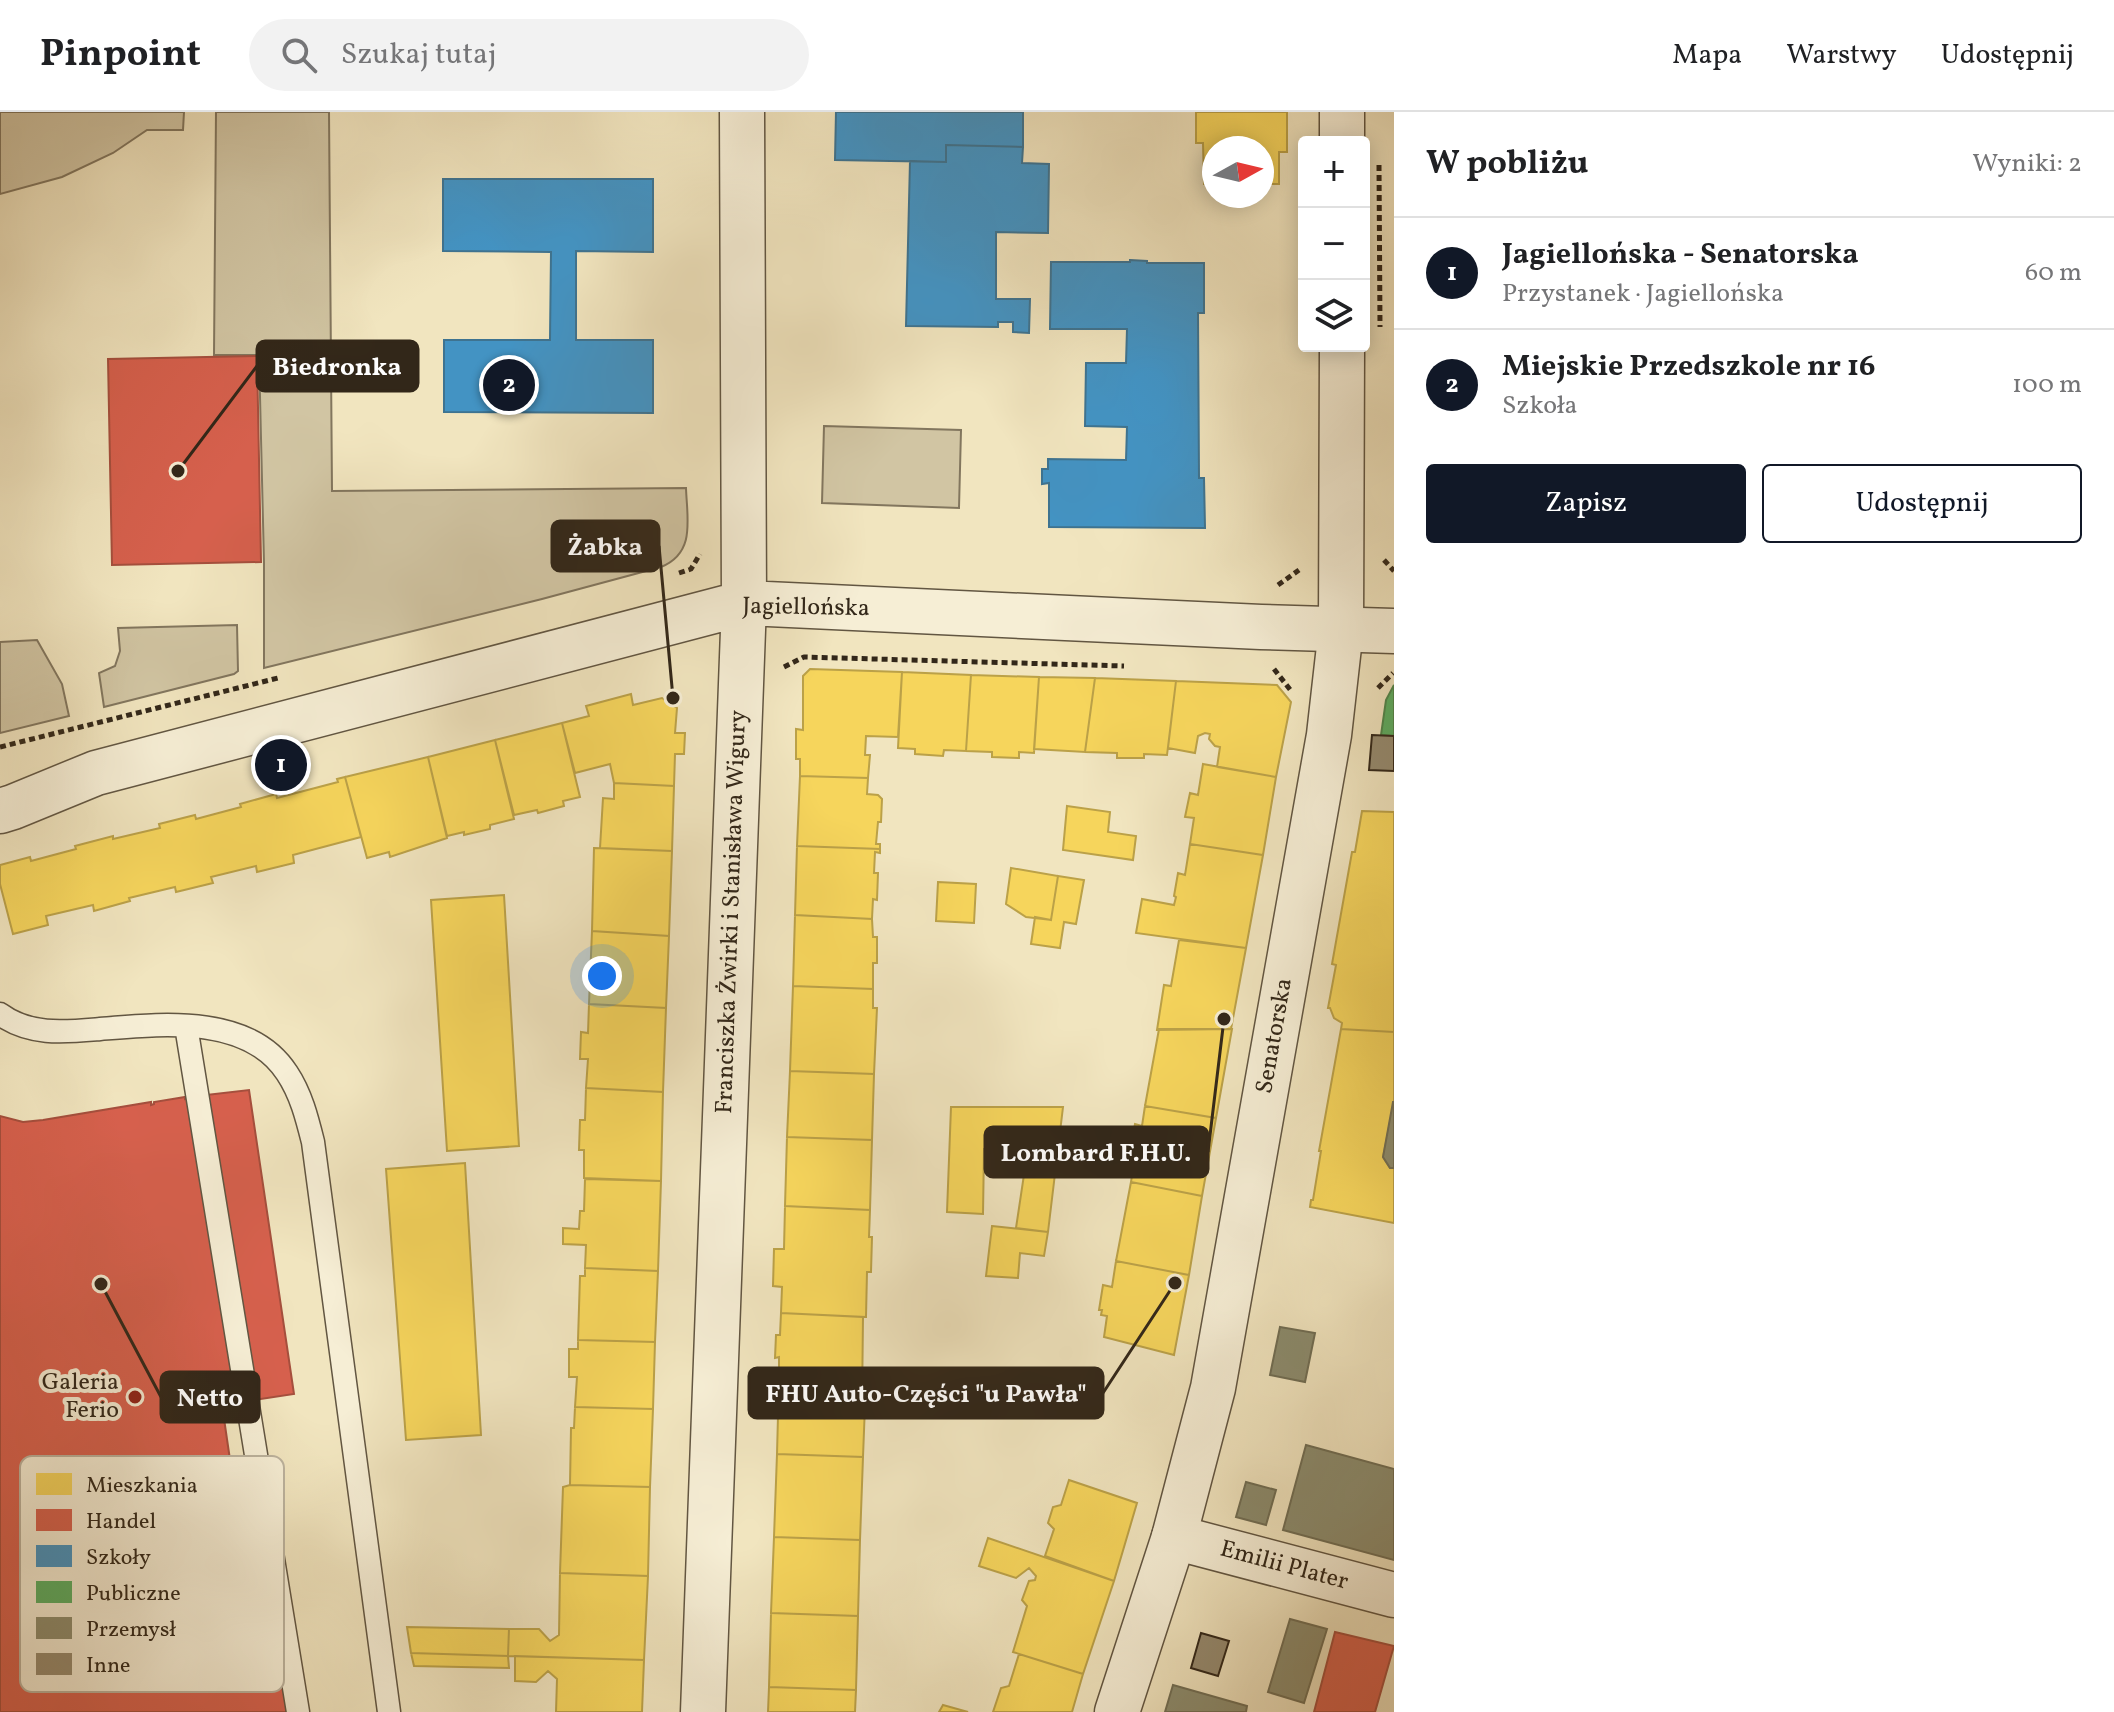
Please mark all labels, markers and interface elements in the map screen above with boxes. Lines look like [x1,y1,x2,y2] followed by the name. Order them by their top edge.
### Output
[249,19,809,91] search box
[40,29,201,82] text: Pinpoint
[277,33,321,77] icon: search
[341,34,496,76] text: Szukaj tutaj
[1672,36,1742,75] text: Mapa
[1786,36,1897,75] text: Warstwy
[1941,36,2074,75] text: Udostępnij
[1202,136,1274,208] north arrow
[1298,136,1370,352] map controls
[1298,136,1370,208] button: +
[1426,141,1589,188] text: W pobliżu
[1972,146,2082,182] text: Wyniki: 2
[1298,208,1370,280] button: −
[1502,234,1859,276] text: Jagiellońska - Senatorska
[1447,255,1457,291] text: 1
[2025,255,2082,291] text: 60 m
[1502,276,1784,312] text: Przystanek · Jagiellońska
[1298,280,1370,352] button: layers
[257,341,418,391] callout: Biedronka
[1502,346,1876,388] text: Miejskie Przedszkole nr 16
[272,350,402,386] text: Biedronka
[483,355,535,415] pin: 2
[1445,367,1459,403] text: 2
[2012,367,2082,403] text: 100 m
[1502,388,1577,424] text: Szkoła
[1426,464,1746,543] button: Zapisz
[1762,464,2082,543] button: Udostępnij
[552,521,659,571] callout: Żabka
[567,530,643,566] text: Żabka
[742,590,870,626] street label: Jagiellońska
[708,710,756,1114] street label: Franciszka Żwirki i Stanisława Wigury
[255,735,307,795] pin: 1
[582,956,622,996] your location
[1248,976,1302,1096] street label: Senatorska
[985,1127,1208,1177] callout: Lombard F.H.U.
[1001,1136,1191,1172] text: Lombard F.H.U.
[42,1366,119,1428] place label: Galeria Ferio
[749,1368,1103,1418] callout: FHU Auto-Części "u Pawła"
[161,1372,259,1422] callout: Netto
[765,1377,1087,1413] text: FHU Auto-Części "u Pawła"
[177,1381,243,1417] text: Netto
[126,1388,144,1406] marker: Galeria Ferio
[20,1456,284,1692] legend
[86,1471,198,1502] text: Mieszkania
[86,1507,156,1538] text: Handel
[1216,1533,1352,1599] street label: Emilii Plater
[86,1543,151,1574] text: Szkoły
[86,1579,181,1610] text: Publiczne
[86,1615,176,1646] text: Przemysł
[86,1651,130,1682] text: Inne

